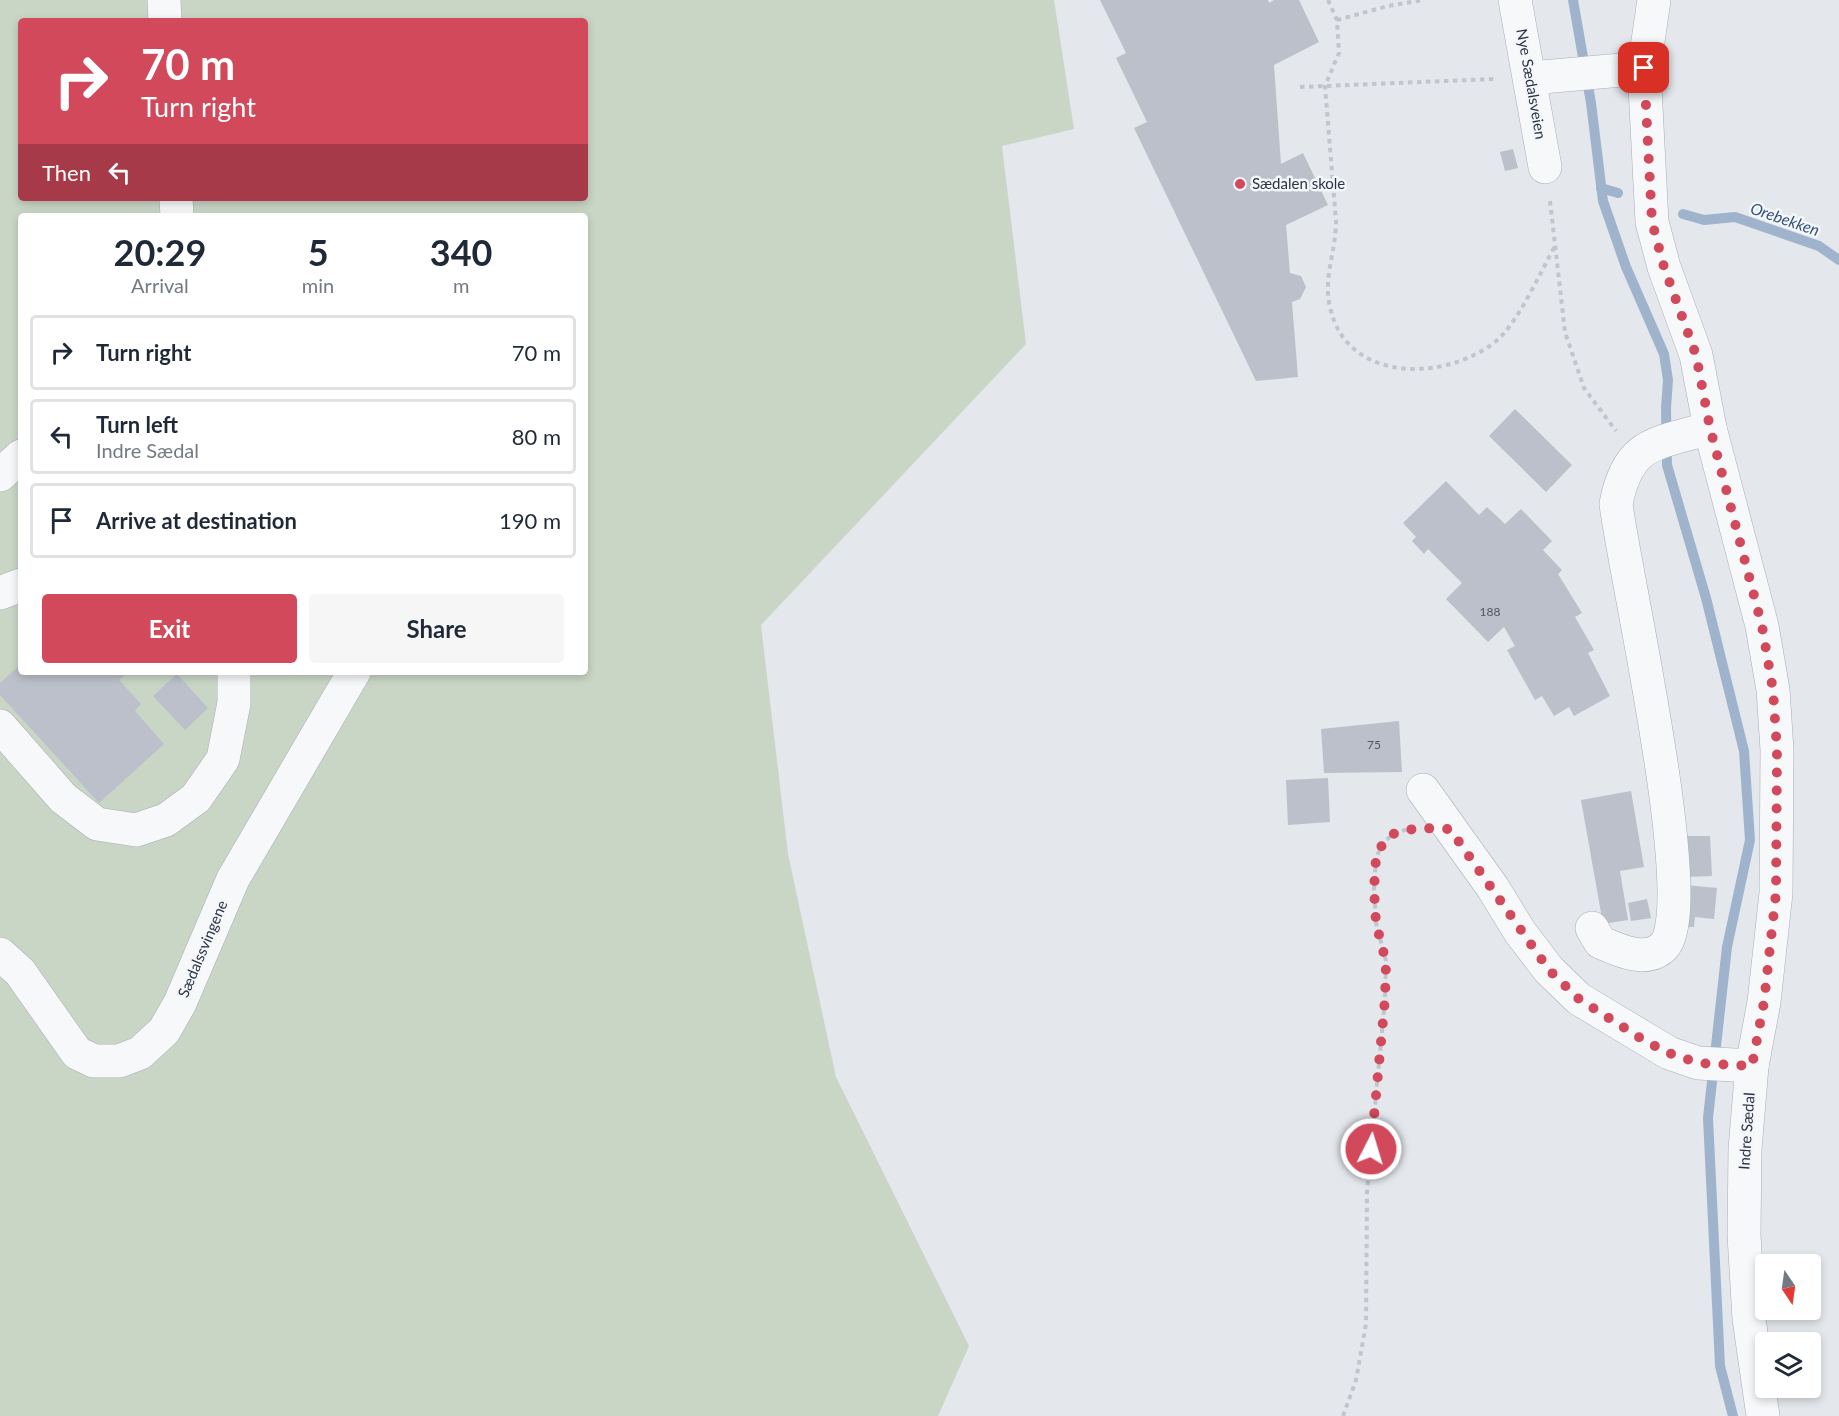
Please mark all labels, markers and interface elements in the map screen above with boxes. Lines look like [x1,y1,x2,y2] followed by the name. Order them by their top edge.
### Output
[1513,27,1551,140] street label: Nye Sædalsveien
[141,39,235,89] text: 70 m
[42,42,120,120] icon: right
[1618,42,1669,93] pin
[1627,51,1660,84] icon: arrive
[141,90,256,123] text: Turn right
[103,156,136,189] icon: left
[42,159,91,186] text: Then
[1252,174,1345,192] place label: Sædalen skole
[1233,177,1247,191] marker: Sædalen skole
[1748,198,1822,239] water label: Orebekken
[114,230,206,274] text: 20:29
[308,230,329,274] text: 5
[430,230,492,274] text: 340
[131,273,189,297] text: Arrival
[302,273,334,297] text: min
[453,273,469,297] text: m
[45,336,78,369] icon: right
[96,339,191,366] text: Turn right
[512,339,561,366] text: 70 m
[96,411,178,438] text: Turn left
[45,420,78,453] icon: left
[512,423,561,450] text: 80 m
[96,438,199,462] text: Indre Sædal
[45,504,78,537] icon: arrive
[96,507,297,534] text: Arrive at destination
[499,507,561,534] text: 190 m
[42,594,297,663] button: Exit
[309,594,564,663] button: Share
[1480,604,1500,619] house number: 188
[1367,737,1381,752] house number: 75
[173,897,231,1000] street label: Sædalssvingene
[1734,1092,1758,1170] street label: Indre Sædal
[1339,1117,1403,1181] position arrow
[1755,1254,1821,1320] north arrow
[1755,1254,1821,1398] map controls
[1755,1332,1821,1398] button: layers

